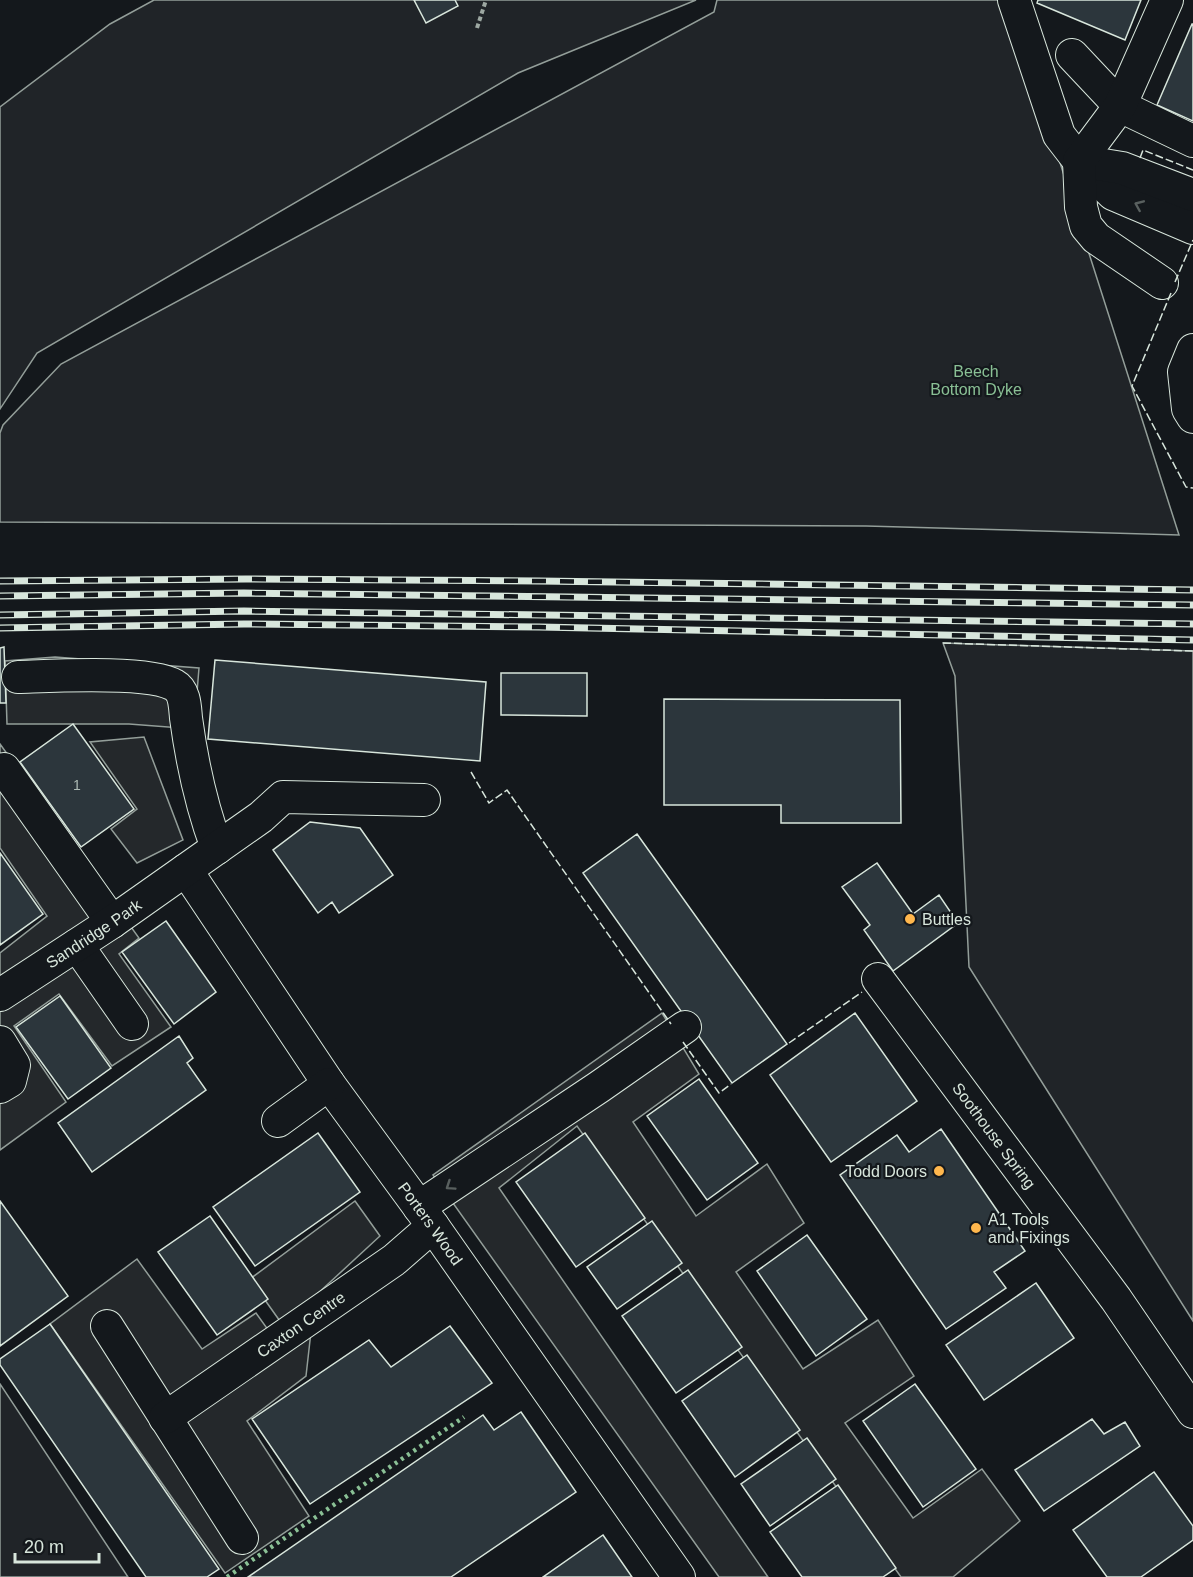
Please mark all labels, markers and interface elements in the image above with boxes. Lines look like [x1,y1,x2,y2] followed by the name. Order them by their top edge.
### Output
[1135,200,1146,212] one-way arrow
[930,363,1022,398] park label: Beech Bottom Dyke
[73,777,81,793] house number: 1
[43,895,145,971] street label: Sandridge Park
[922,911,971,928] place label: Buttles
[903,912,917,926] marker: Buttles
[950,1079,1039,1192] street label: Soothouse Spring
[845,1163,927,1180] place label: Todd Doors
[932,1164,946,1178] marker: Todd Doors
[395,1179,466,1268] street label: Porters Wood
[446,1179,457,1190] one-way arrow
[988,1211,1070,1246] place label: A1 Tools and Fixings
[969,1221,983,1235] marker: A1 Tools and Fixings
[253,1288,348,1361] street label: Caxton Centre
[15,1526,99,1564] scale bar
[24,1537,64,1557] text: 20 m

